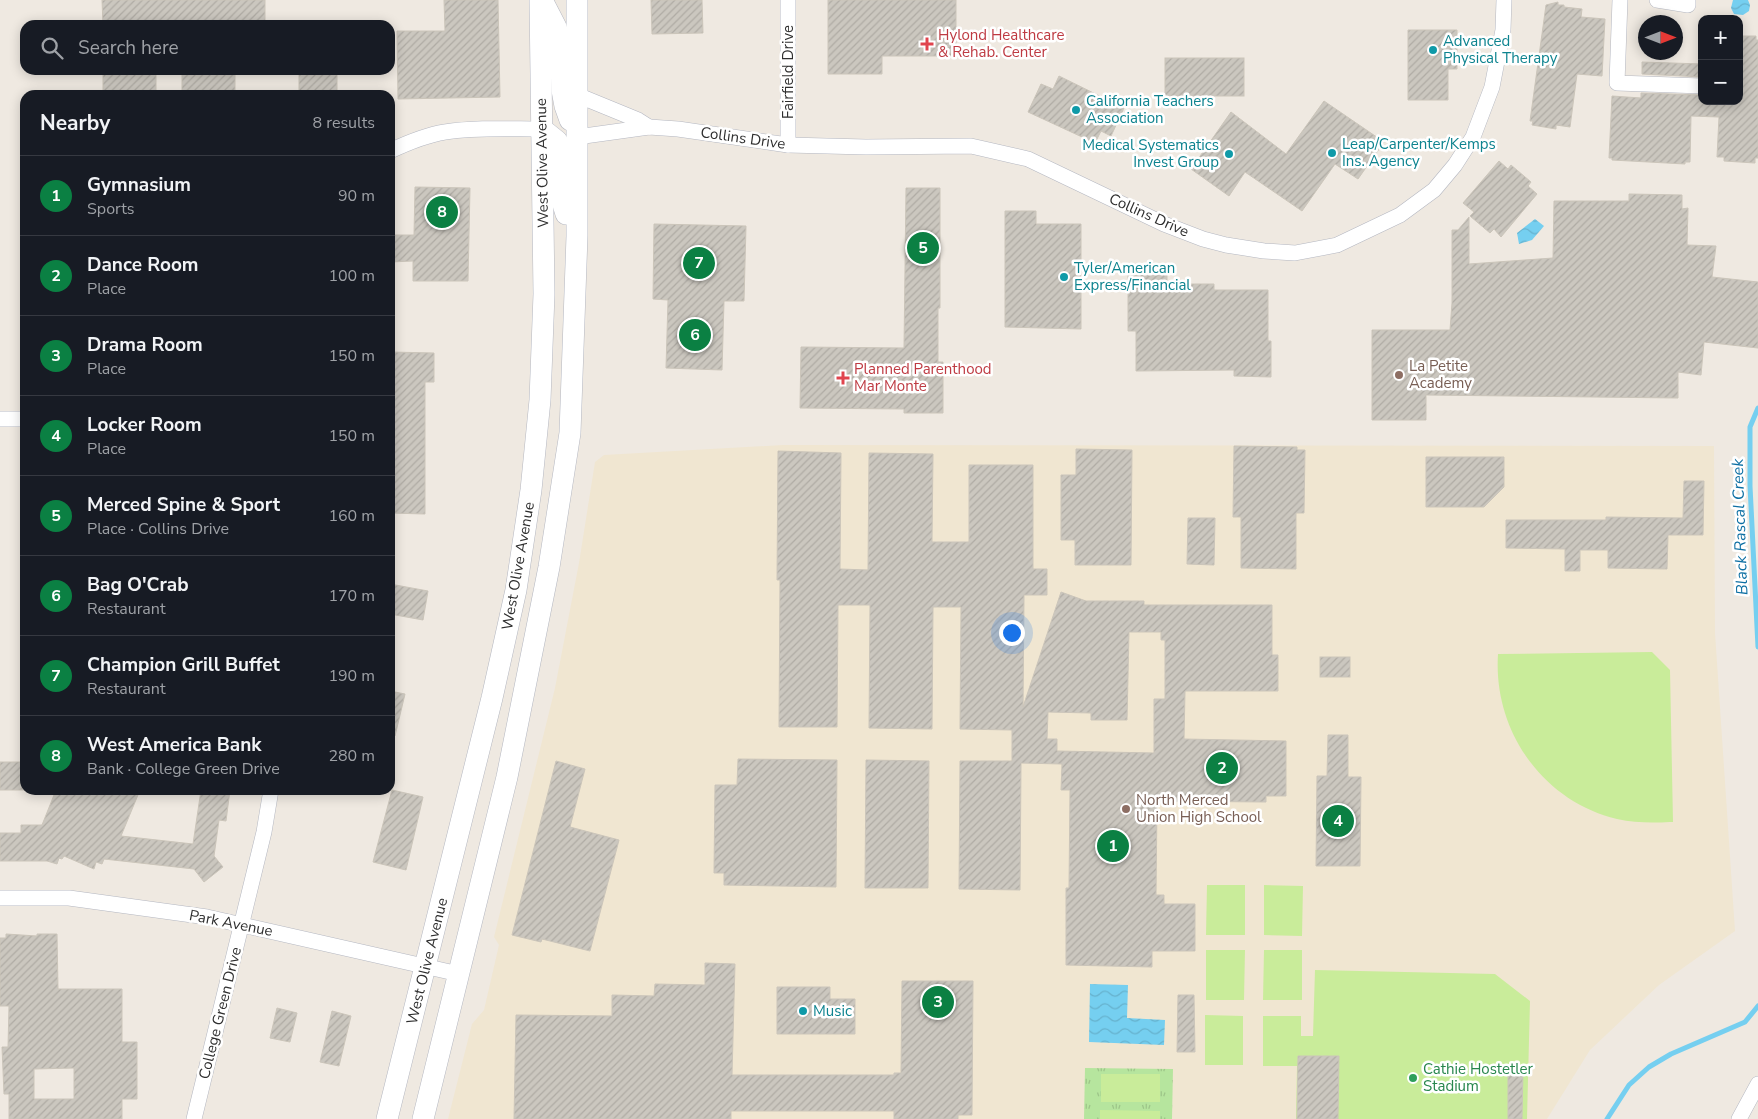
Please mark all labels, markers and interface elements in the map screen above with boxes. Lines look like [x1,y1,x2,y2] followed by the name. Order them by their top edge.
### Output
[1638,15,1683,60] north arrow
[1698,15,1743,105] map controls
[1698,15,1743,60] button: +
[20,20,395,75] search box
[778,25,798,119] street label: Fairfield Drive
[938,25,1064,62] place label: Hylond Healthcare & Rehab. Center
[1443,31,1558,68] place label: Advanced Physical Therapy
[38,34,66,62] icon: search
[78,35,179,61] text: Search here
[920,37,934,51] marker: Hylond Healthcare & Rehab. Center
[1427,44,1439,56] marker: Advanced Physical Therapy
[1698,60,1743,105] button: −
[1086,91,1214,128] place label: California Teachers Association
[531,98,553,228] street label: West Olive Avenue
[1070,104,1082,116] marker: California Teachers Association
[40,109,110,137] text: Nearby
[313,112,375,134] text: 8 results
[699,122,787,154] street label: Collins Drive
[1342,134,1496,171] place label: Leap/Carpenter/Kemps Ins. Agency
[1082,135,1219,172] place label: Medical Systematics Invest Group
[1326,147,1338,159] marker: Leap/Carpenter/Kemps Ins. Agency
[1223,148,1235,160] marker: Medical Systematics Invest Group
[87,172,191,198] text: Gymnasium
[51,185,61,207] text: 1
[338,185,375,207] text: 90 m
[1106,188,1192,242] street label: Collins Drive
[426,193,458,231] pin: 8
[87,198,135,220] text: Sports
[907,229,939,267] pin: 5
[683,244,715,282] pin: 7
[87,252,199,278] text: Dance Room
[1074,258,1191,295] place label: Tyler/American Express/Financial
[51,265,61,287] text: 2
[328,265,375,287] text: 100 m
[1058,271,1070,283] marker: Tyler/American Express/Financial
[87,278,126,300] text: Place
[679,316,711,354] pin: 6
[87,332,203,358] text: Drama Room
[51,345,61,367] text: 3
[328,345,375,367] text: 150 m
[1409,356,1472,393] place label: La Petite Academy
[87,358,126,380] text: Place
[854,359,992,396] place label: Planned Parenthood Mar Monte
[1393,369,1405,381] marker: La Petite Academy
[836,371,850,385] marker: Planned Parenthood Mar Monte
[87,412,202,438] text: Locker Room
[51,425,61,447] text: 4
[328,425,375,447] text: 150 m
[87,438,126,460] text: Place
[1727,457,1753,596] water label: Black Rascal Creek
[87,492,280,518] text: Merced Spine & Sport
[497,500,539,632] street label: West Olive Avenue
[51,505,61,527] text: 5
[328,505,375,527] text: 160 m
[87,518,229,540] text: Place · Collins Drive
[87,572,189,598] text: Bag O'Crab
[51,585,61,607] text: 6
[328,585,375,607] text: 170 m
[87,598,166,620] text: Restaurant
[999,620,1025,646] your location
[87,652,280,678] text: Champion Grill Buffet
[51,665,61,687] text: 7
[328,665,375,687] text: 190 m
[87,678,166,700] text: Restaurant
[87,732,261,758] text: West America Bank
[51,745,61,767] text: 8
[328,745,375,767] text: 280 m
[1206,749,1238,787] pin: 2
[87,758,280,780] text: Bank · College Green Drive
[1136,790,1262,827] place label: North Merced Union High School
[1322,802,1354,840] pin: 4
[1120,803,1132,815] marker: North Merced Union High School
[1097,827,1129,865] pin: 1
[402,896,452,1026] street label: West Olive Avenue
[187,905,275,941] street label: Park Avenue
[194,945,246,1081] street label: College Green Drive
[922,983,954,1021] pin: 3
[813,1001,852,1021] place label: Music
[797,1005,809,1017] marker: Music
[1423,1059,1534,1096] place label: Cathie Hostetler Stadium
[1407,1072,1419,1084] marker: Cathie Hostetler Stadium

